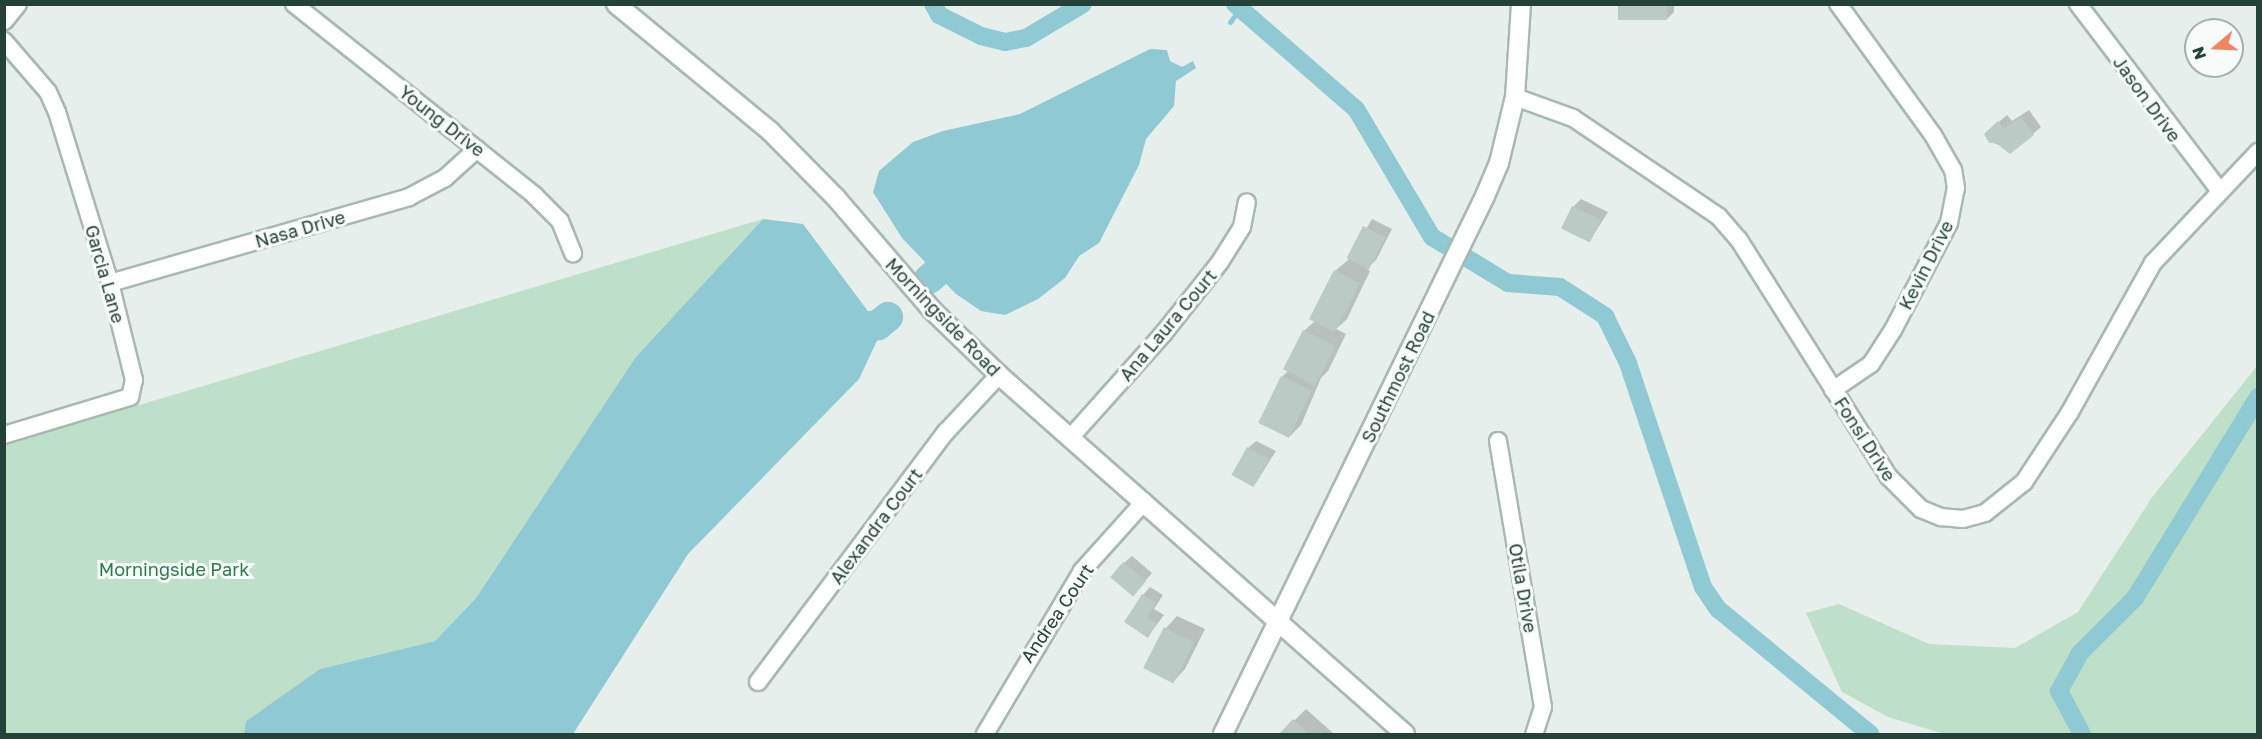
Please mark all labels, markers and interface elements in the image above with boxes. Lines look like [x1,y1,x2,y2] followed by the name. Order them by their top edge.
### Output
[2184,18,2244,78] north arrow
[2187,44,2210,62] text: N
[2109,52,2185,146] street label: Jason Drive
[395,81,489,161] street label: Young Drive
[252,206,348,252] street label: Nasa Drive
[1894,217,1958,313] street label: Kevin Drive
[81,222,129,326] street label: Garcia Lane
[881,253,1005,381] street label: Morningside Road
[1115,265,1221,385] street label: Ana Laura Court
[1357,308,1439,446] street label: Southmost Road
[1830,393,1900,485] street label: Fonsi Drive
[825,464,927,588] street label: Alexandra Court
[1505,542,1541,634] street label: Otila Drive
[99,558,249,580] park label: Morningside Park
[1016,559,1098,667] street label: Andrea Court

